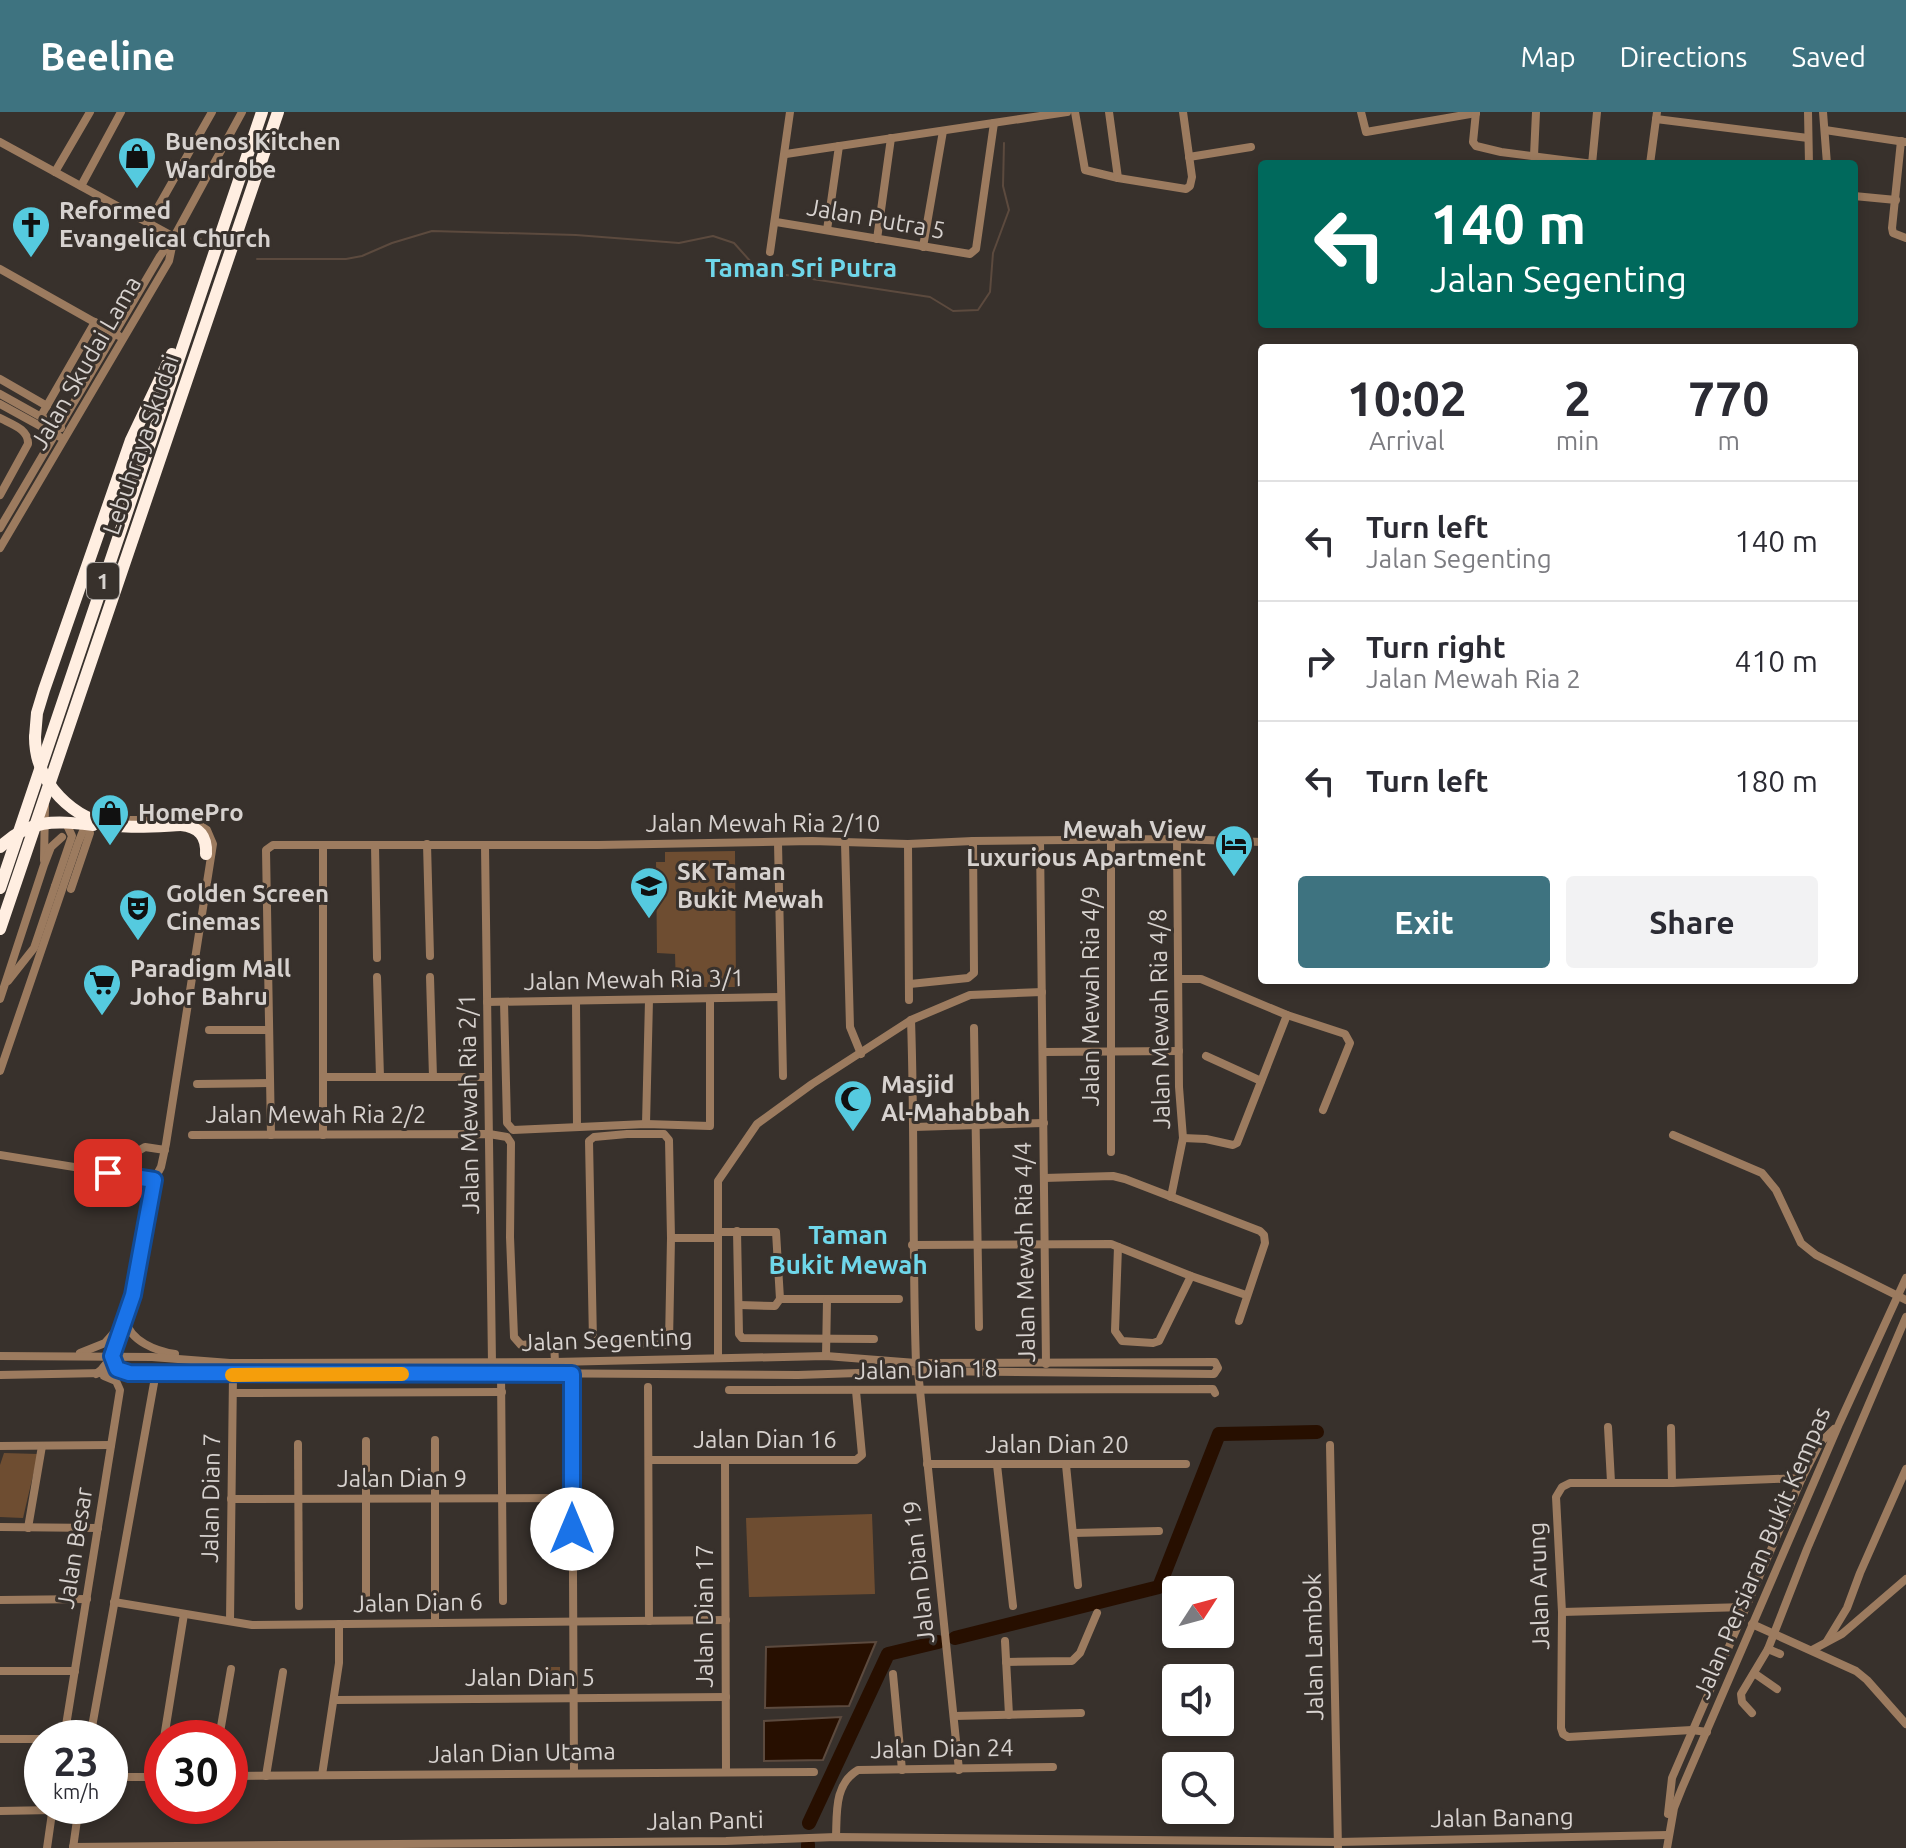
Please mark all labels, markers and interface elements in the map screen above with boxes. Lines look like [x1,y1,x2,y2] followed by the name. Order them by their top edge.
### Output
[40,35,175,77] text: Beeline
[1520,41,1576,72] text: Map
[1620,41,1747,72] text: Directions
[1791,41,1866,72] text: Saved
[165,128,341,183] place label: Buenos Kitchen Wardrobe
[116,135,158,190] shop icon: Buenos Kitchen Wardrobe
[1298,192,1402,296] icon: left
[1430,192,1586,255] text: 140 m
[805,193,947,244] street label: Jalan Putra 5
[59,197,271,252] place label: Reformed Evangelical Church
[10,204,52,259] church icon: Reformed Evangelical Church
[705,253,897,282] district label: Taman Sri Putra
[1430,258,1687,299] text: Jalan Segenting
[25,271,146,454] street label: Jalan Skudai Lama
[97,351,184,538] street label: Lebuhraya Skudai
[1347,371,1467,425] text: 10:02
[1564,371,1591,425] text: 2
[1688,371,1769,425] text: 770
[1369,426,1445,455] text: Arrival
[1556,426,1599,455] text: min
[1717,426,1740,455] text: m
[1366,510,1488,544] text: Turn left
[1298,519,1342,563] icon: left
[1734,524,1818,558] text: 140 m
[1366,544,1552,573] text: Jalan Segenting
[87,563,119,599] road number: 1
[1366,630,1506,664] text: Turn right
[1298,639,1342,683] icon: right
[1734,644,1818,678] text: 410 m
[1366,664,1581,693] text: Jalan Mewah Ria 2
[1298,759,1342,803] icon: left
[1366,764,1488,798] text: Turn left
[1734,764,1818,798] text: 180 m
[89,792,131,847] shop icon: HomePro
[138,799,244,826] place label: HomePro
[646,810,880,837] street label: Jalan Mewah Ria 2/10
[966,816,1206,871] place label: Mewah View Luxurious Apartment
[1213,823,1255,878] hotel icon: Mewah View Luxurious Apartment
[677,858,824,913] place label: SK Taman Bukit Mewah
[628,865,670,920] school or university icon: SK Taman Bukit Mewah
[1298,876,1550,968] button: Exit
[1566,876,1818,968] button: Share
[166,880,329,935] place label: Golden Screen Cinemas
[1077,886,1104,1106] street label: Jalan Mewah Ria 4/9
[117,887,159,942] theatre icon: Golden Screen Cinemas
[1144,908,1175,1130] street label: Jalan Mewah Ria 4/8
[130,955,291,1010] place label: Paradigm Mall Johor Bahru
[81,962,123,1017] supermarket icon: Paradigm Mall Johor Bahru
[523,964,745,995] street label: Jalan Mewah Ria 3/1
[453,993,484,1215] street label: Jalan Mewah Ria 2/1
[881,1071,1030,1126] place label: Masjid Al-Mahabbah
[832,1078,874,1133] mosque icon: Masjid Al-Mahabbah
[206,1101,426,1128] street label: Jalan Mewah Ria 2/2
[74,1139,142,1207] pin
[1009,1141,1040,1363] street label: Jalan Mewah Ria 4/4
[86,1151,130,1195] icon: arrive
[768,1220,928,1279] district label: Taman Bukit Mewah
[521,1323,693,1356] street label: Jalan Segenting
[854,1355,998,1384] street label: Jalan Dian 18
[1688,1403,1835,1703] street label: Jalan Persiaran Bukit Kempas
[693,1426,837,1453] street label: Jalan Dian 16
[985,1431,1129,1458] street label: Jalan Dian 20
[196,1433,225,1563] street label: Jalan Dian 7
[337,1465,467,1492] street label: Jalan Dian 9
[52,1485,97,1610] street label: Jalan Besar
[530,1487,614,1571] position arrow
[898,1499,939,1645] street label: Jalan Dian 19
[1523,1522,1554,1650] street label: Jalan Arung
[691,1544,718,1688] street label: Jalan Dian 17
[1299,1573,1328,1721] street label: Jalan Lambok
[1162,1576,1234,1648] north arrow
[1162,1576,1234,1824] map controls
[353,1588,483,1617] street label: Jalan Dian 6
[465,1664,595,1691] street label: Jalan Dian 5
[1162,1664,1234,1736] button: sound
[144,1720,248,1824] speed limit sign: 30
[870,1734,1014,1763] street label: Jalan Dian 24
[428,1737,616,1768] street label: Jalan Dian Utama
[53,1739,99,1784] text: 23
[1162,1752,1234,1824] button: search
[53,1780,99,1803] text: km/h
[1430,1803,1574,1832] street label: Jalan Banang
[646,1806,764,1835] street label: Jalan Panti

